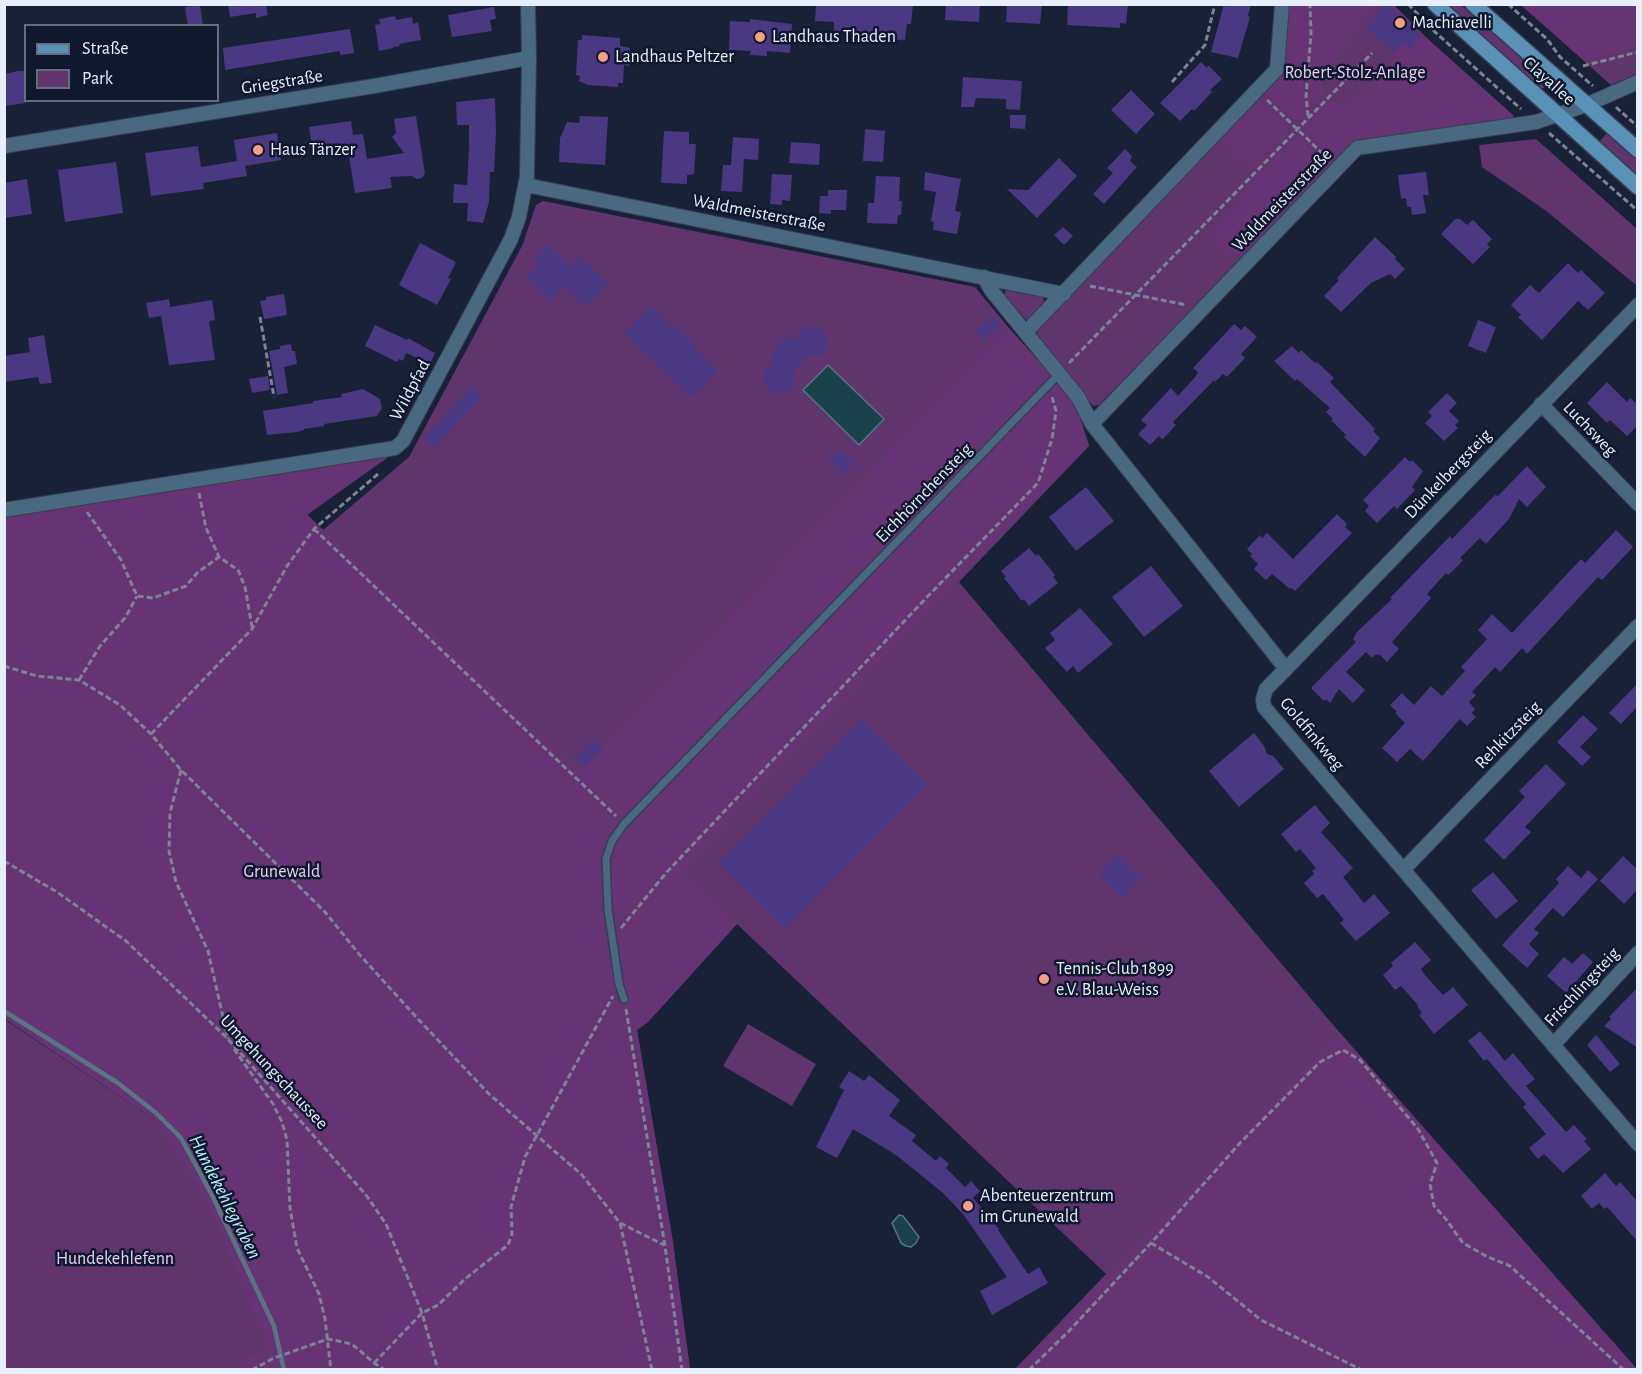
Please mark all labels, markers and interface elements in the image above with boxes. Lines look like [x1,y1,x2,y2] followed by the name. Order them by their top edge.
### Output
[1412,12,1492,34] place label: Machiavelli
[1393,16,1407,30] marker: Machiavelli
[24,24,219,102] legend
[772,26,896,48] place label: Landhaus Thaden
[753,30,767,44] marker: Landhaus Thaden
[82,40,128,58] text: Straße
[615,46,734,68] place label: Landhaus Peltzer
[596,50,610,64] marker: Landhaus Peltzer
[1518,52,1580,110] street label: Clayallee
[1284,62,1426,84] park label: Robert-Stolz-Anlage
[240,65,324,99] street label: Griegstraße
[82,70,113,88] text: Park
[270,139,355,161] place label: Haus Tänzer
[251,143,265,157] marker: Haus Tänzer
[1227,144,1337,256] street label: Waldmeisterstraße
[691,190,827,236] street label: Waldmeisterstraße
[385,356,435,424] street label: Wildpfad
[1558,397,1622,461] street label: Luchsweg
[1400,425,1496,523] street label: Dünkelbergsteig
[871,439,977,547] street label: Eichhörnchensteig
[1275,693,1349,775] street label: Goldfinkweg
[1470,696,1546,774] street label: Rehkitzsteig
[244,861,320,883] park label: Grunewald
[1540,943,1624,1031] street label: Frischlingsteig
[1056,958,1174,1000] place label: Tennis-Club 1899 e.V. Blau-Weiss
[1037,972,1051,986] marker: Tennis-Club 1899 e.V. Blau-Weiss
[215,1010,333,1134] street label: Umgehungschaussee
[183,1131,267,1263] water label: Hundekehlegraben
[980,1185,1114,1228] place label: Abenteuerzentrum im Grunewald
[961,1199,975,1213] marker: Abenteuerzentrum im Grunewald
[56,1248,174,1270] park label: Hundekehlefenn

